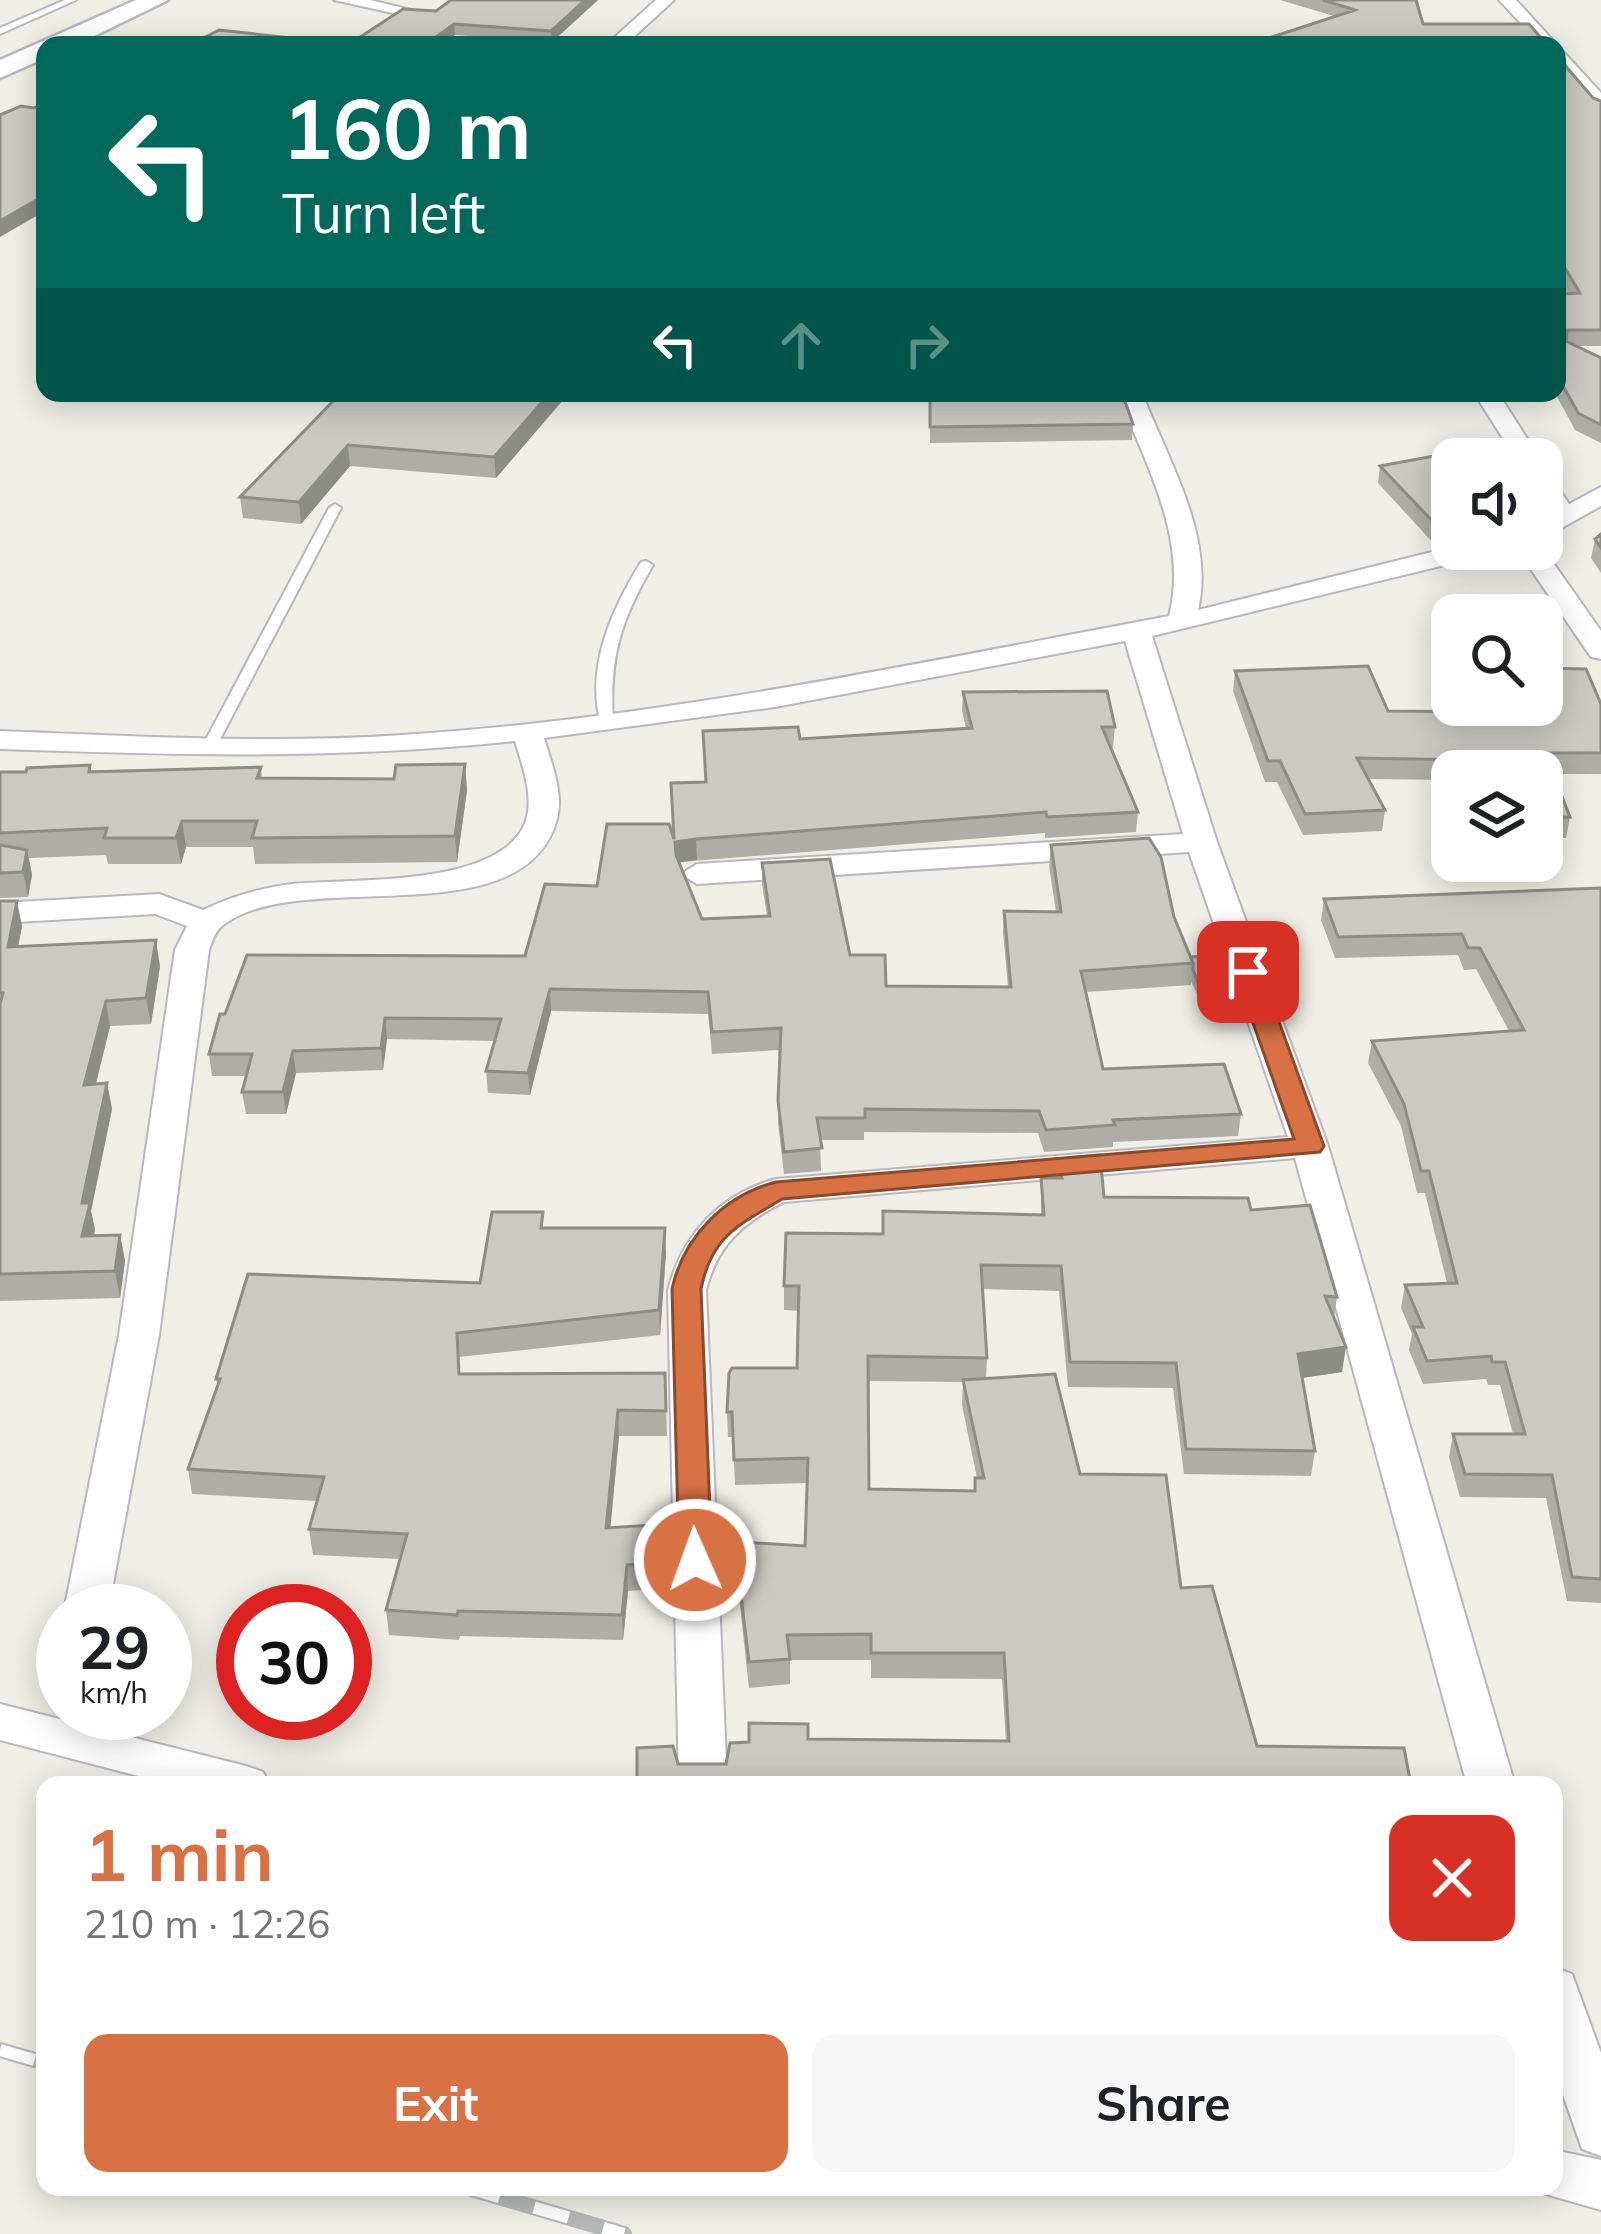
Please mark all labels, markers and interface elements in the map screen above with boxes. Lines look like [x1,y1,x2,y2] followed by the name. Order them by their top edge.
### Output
[282,75,532,180] text: 160 m
[84,84,240,240] icon: left
[282,179,485,247] text: Turn left
[642,312,708,378] icon: left
[768,312,834,378] icon: ahead
[894,312,960,378] icon: right
[1431,438,1563,882] map controls
[1431,438,1563,570] button: sound
[1431,594,1563,726] button: search
[1431,750,1563,882] button: layers
[1197,921,1299,1023] pin
[1215,939,1281,1005] icon: arrive
[632,1497,758,1623] position arrow
[216,1584,372,1740] speed limit sign: 30
[78,1609,150,1684] text: 29
[80,1673,148,1711] text: km/h
[84,1809,274,1899] text: 1 min
[1389,1815,1515,1941] button: close
[84,1899,330,1948] text: 210 m · 12:26
[84,2034,788,2172] button: Exit
[812,2034,1515,2172] button: Share

